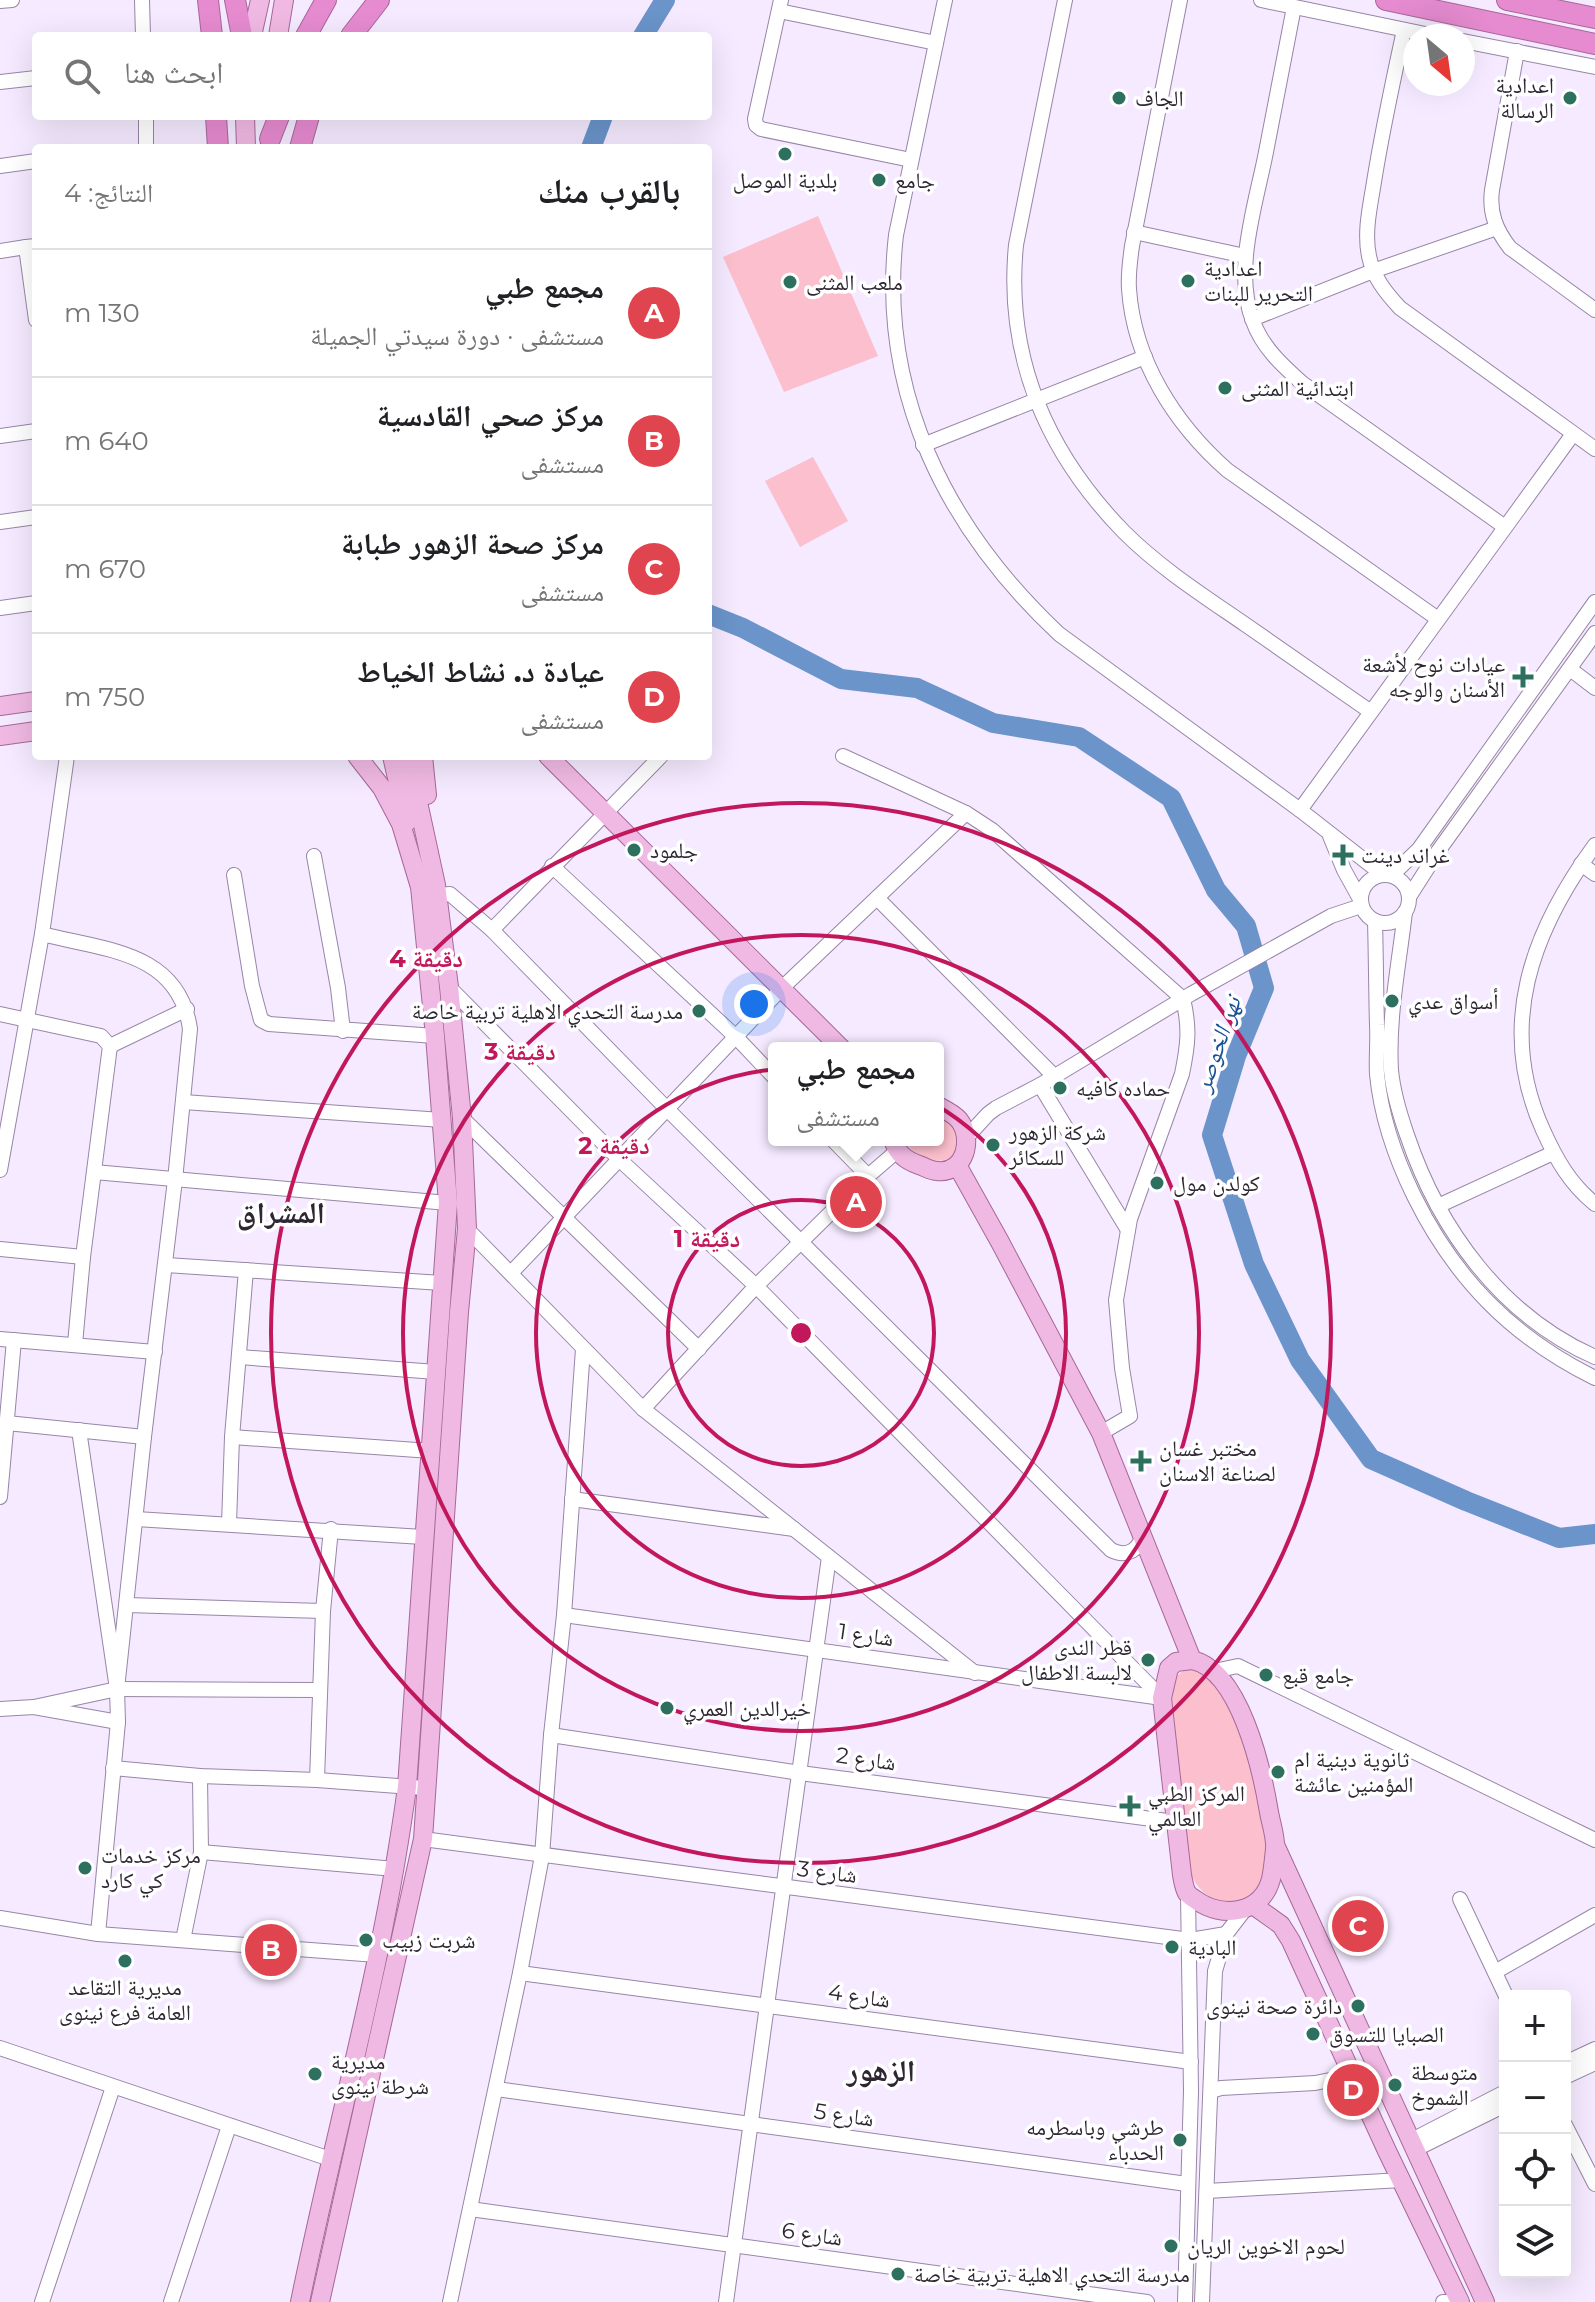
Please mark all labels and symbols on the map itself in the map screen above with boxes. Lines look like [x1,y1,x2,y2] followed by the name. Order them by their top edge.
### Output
[1403,24,1475,96] north arrow
[1495,72,1554,124] place label: اعدادية الرسالة
[1135,85,1184,112] place label: الجاف
[1110,89,1128,107] marker: الجاف
[1561,89,1579,107] marker: اعدادية الرسالة
[776,145,794,163] marker: بلدية الموصل
[733,167,837,194] place label: بلدية الموصل
[895,167,935,194] place label: جامع
[870,171,888,189] marker: جامع
[1204,255,1313,307] place label: اعدادية التحرير للبنات
[806,269,903,296] place label: ملعب المثنى
[1179,272,1197,290] marker: اعدادية التحرير للبنات
[781,273,799,291] marker: ملعب المثنى
[1241,375,1354,402] place label: ابتدائية المثنى
[1216,379,1234,397] marker: ابتدائية المثنى
[1362,651,1505,703] place label: عيادات نوح لأشعة الأسنان والوجه
[1512,666,1534,688] marker: عيادات نوح لأشعة الأسنان والوجه
[650,837,698,864] place label: جلمود
[625,841,643,859] marker: جلمود
[1361,842,1450,869] place label: غراند دينت
[1332,844,1354,866] marker: غراند دينت
[389,944,463,973] text: 4 دقيقة
[734,984,774,1024] your location
[1408,988,1498,1018] place label: أسواق عدي
[1187,989,1248,1097] water label: نهر الخوصر
[1383,992,1401,1010] marker: أسواق عدي
[412,998,683,1028] place label: مدرسة التحدي الاهلية تربية خاصة
[690,1002,708,1020] marker: مدرسة التحدي الاهلية تربية خاصة
[483,1037,556,1066] text: 3 دقيقة
[1076,1075,1170,1102] place label: حماده كافيه
[1051,1079,1069,1097] marker: حماده كافيه
[1008,1119,1106,1171] place label: شركة الزهور للسكائر
[578,1131,650,1160] text: 2 دقيقة
[984,1136,1002,1154] marker: شركة الزهور للسكائر
[1173,1170,1260,1197] place label: كولدن مول
[830,1172,882,1232] pin: A
[1148,1174,1166,1192] marker: كولدن مول
[237,1194,325,1231] district label: المشراق
[674,1224,740,1253] text: 1 دقيقة
[787,1319,815,1347] centre of rings
[1159,1435,1276,1487] place label: مختبر غسان لصناعة الاسنان
[1130,1450,1152,1472] marker: مختبر غسان لصناعة الاسنان
[837,1618,895,1652] street label: شارع 1
[1021,1634,1132,1686] place label: قطر الندى لالبسة الاطفال
[1139,1651,1157,1669] marker: قطر الندى لالبسة الاطفال
[1282,1662,1354,1689] place label: جامع قبع
[1257,1666,1275,1684] marker: جامع قبع
[683,1695,811,1725] place label: خيرالدين العمري
[658,1699,676,1717] marker: خيرالدين العمري
[834,1741,898,1777] street label: شارع 2
[1294,1746,1414,1798] place label: ثانوية دينية ام المؤمنين عائشة
[1269,1763,1287,1781] marker: ثانوية دينية ام المؤمنين عائشة
[1148,1780,1245,1835] place label: المركز الطبي العالمي
[1119,1795,1141,1817] marker: المركز الطبي العالمي
[101,1842,201,1897] place label: مركز خدمات كي كارد
[796,1855,858,1889] street label: شارع 3
[76,1859,94,1877] marker: مركز خدمات كي كارد
[1332,1896,1384,1956] pin: C
[245,1920,297,1980] pin: B
[382,1927,476,1954] place label: شربت زبيب
[357,1931,375,1949] marker: شربت زبيب
[1188,1934,1237,1961] place label: البادية
[1163,1938,1181,1956] marker: البادية
[116,1952,134,1970] marker: مديرية التقاعد العامة فرع نينوى
[59,1974,191,2026] place label: مديرية التقاعد العامة فرع نينوى
[826,1978,892,2014] street label: شارع 4
[1206,1993,1342,2020] place label: دائرة صحة نينوى
[1349,1997,1367,2015] marker: دائرة صحة نينوى
[1329,2021,1444,2048] place label: الصبايا للتسوق
[1304,2025,1322,2043] marker: الصبايا للتسوق
[331,2048,429,2100] place label: مديرية شرطة نينوى
[845,2052,915,2089] district label: الزهور
[1411,2059,1478,2111] place label: متوسطة الشموخ
[1327,2060,1379,2120] pin: D
[306,2065,324,2083] marker: مديرية شرطة نينوى
[1386,2076,1404,2094] marker: متوسطة الشموخ
[812,2097,876,2133] street label: شارع 5
[1026,2114,1164,2166] place label: طرشي وباسطرمه الحدباء
[1171,2131,1189,2149] marker: طرشي وباسطرمه الحدباء
[780,2216,844,2252] street label: شارع 6
[1187,2233,1345,2261] place label: لحوم الاخوين الريان
[1162,2237,1180,2255] marker: لحوم الاخوين الريان
[914,2261,1190,2291] place label: مدرسة التحدي الاهلية .تربية خاصة
[889,2265,907,2283] marker: مدرسة التحدي الاهلية .تربية خاصة

